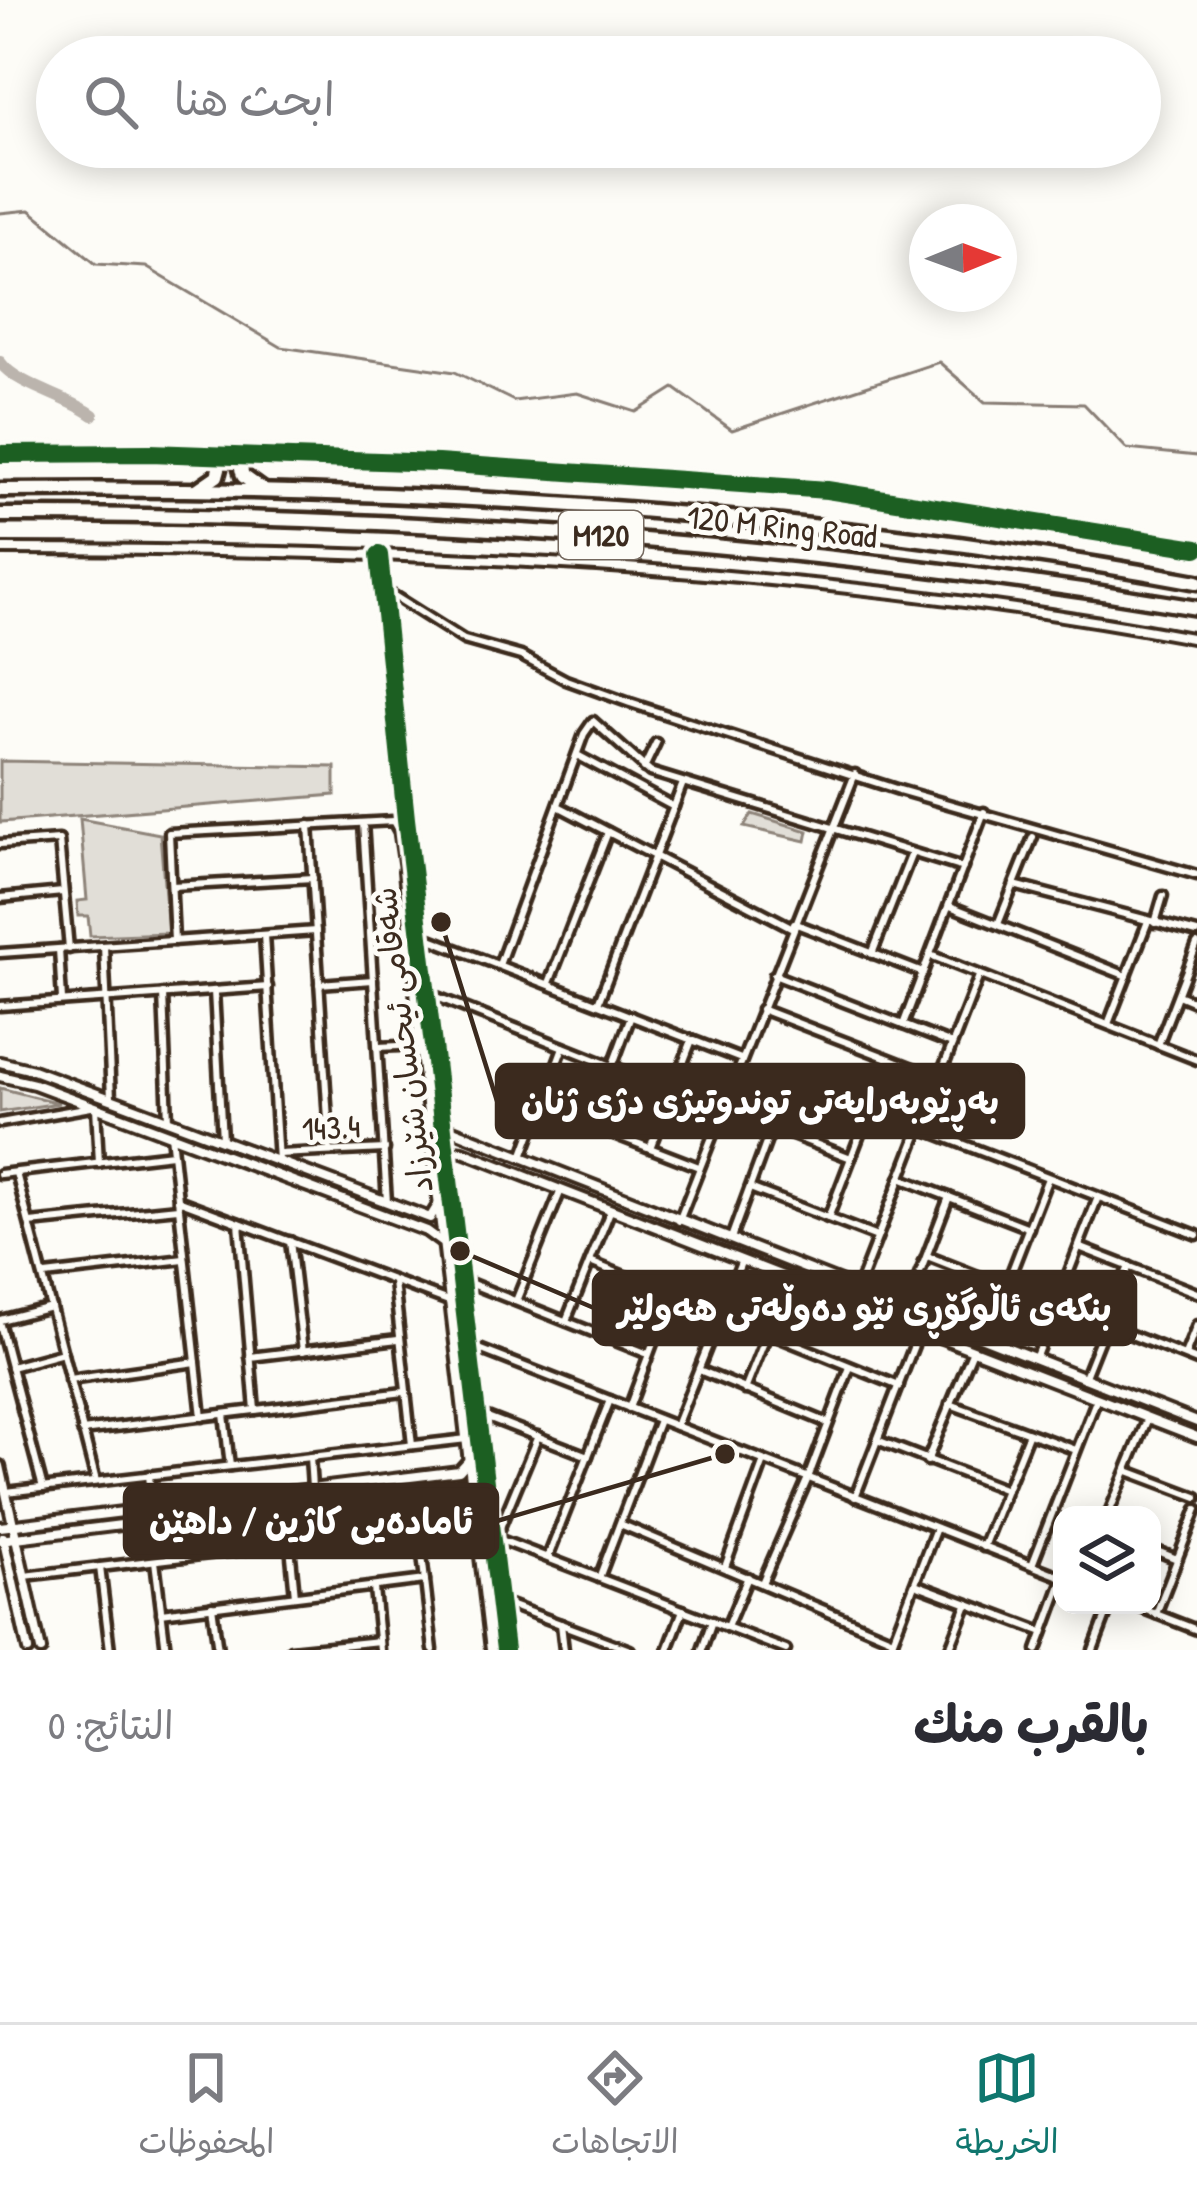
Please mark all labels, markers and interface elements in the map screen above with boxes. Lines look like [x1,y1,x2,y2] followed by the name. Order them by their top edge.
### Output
[36,36,1161,168] search box
[174,68,335,129] text: ابحث هنا
[78,69,144,135] icon: search
[909,204,1017,312] north arrow
[685,494,879,559] street label: 120 M Ring Road
[559,511,643,559] road number: M120
[361,885,443,1195] street label: شەقامی ئیحسان شێرزاد
[497,1065,1023,1137] callout: بەڕێوبەرایەتی توندوتیژی دژی ژنان
[521,1076,999,1132] text: بەڕێوبەرایەتی توندوتیژی دژی ژنان
[301,1103,361,1151] street label: 143.4
[594,1272,1135,1344] callout: بنکەی ئاڵوگۆڕی نێو دەوڵەتی هەولێر
[615,1283,1112,1339] text: بنکەی ئاڵوگۆڕی نێو دەوڵەتی هەولێر
[125,1485,497,1557] callout: ئامادەيی کاژين / داهێن
[149,1496,473,1545] text: ئامادەيی کاژين / داهێن
[1053,1506,1161,1614] map controls
[1053,1506,1161,1614] button: layers
[914,1689,1149,1758] text: بالقرب منك
[48,1698,173,1751] text: النتائج: 0
[138,2045,274,2171] tab: المحفوظات
[551,2045,679,2171] tab: الاتجاهات
[956,2045,1059,2171] tab: الخريطة

